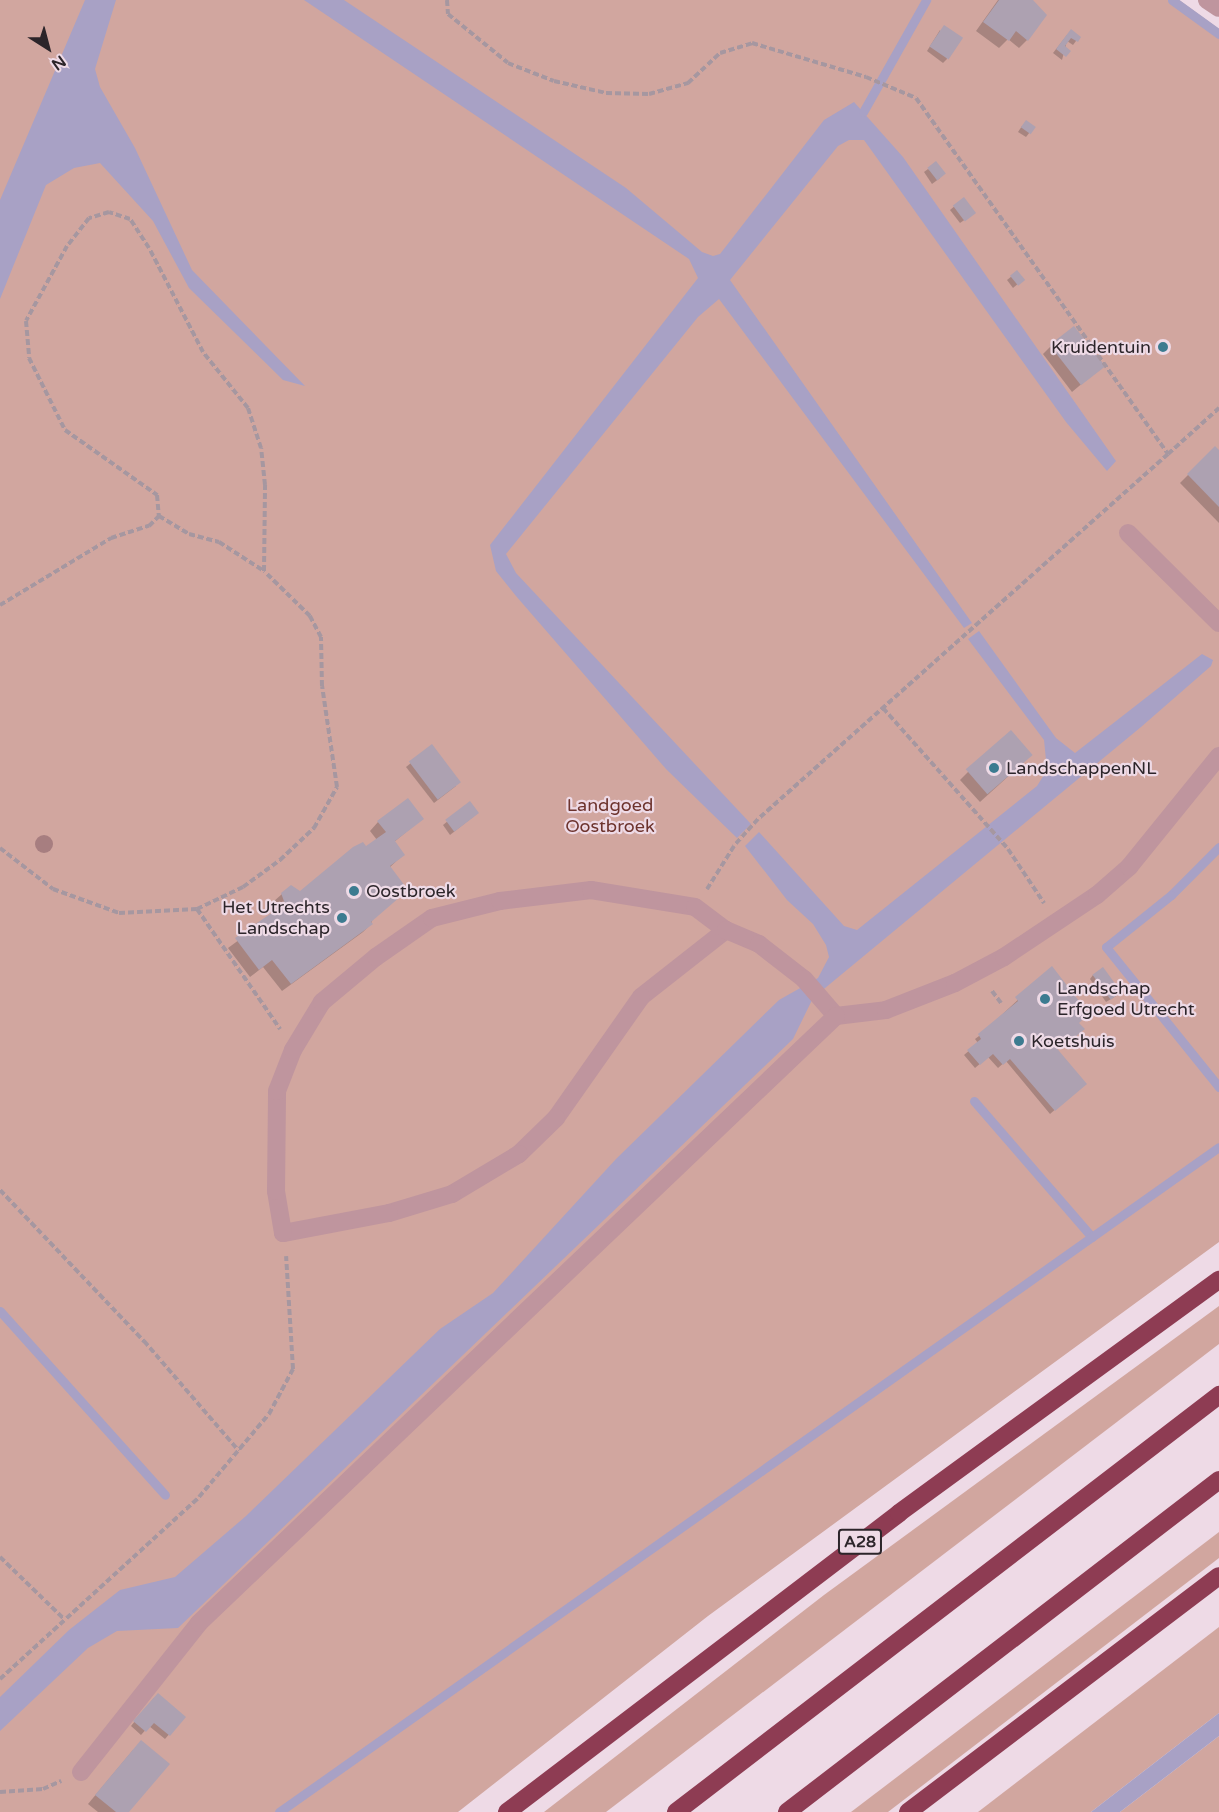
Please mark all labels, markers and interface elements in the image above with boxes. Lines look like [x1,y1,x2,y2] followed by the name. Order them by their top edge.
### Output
[18,18,78,78] north arrow
[48,51,70,74] text: N
[1051,336,1151,358] place label: Kruidentuin
[1156,340,1170,354] marker: Kruidentuin
[1006,757,1157,779] place label: LandschappenNL
[987,761,1001,775] marker: LandschappenNL
[565,795,655,838] park label: Landgoed Oostbroek
[366,880,456,902] place label: Oostbroek
[347,884,361,898] marker: Oostbroek
[222,897,330,940] place label: Het Utrechts Landschap
[335,911,349,925] marker: Het Utrechts Landschap
[1057,978,1195,1020] place label: Landschap Erfgoed Utrecht
[1038,992,1052,1006] marker: Landschap Erfgoed Utrecht
[1031,1030,1115,1052] place label: Koetshuis
[1012,1034,1026,1048] marker: Koetshuis
[838,1529,882,1555] road number: A28

